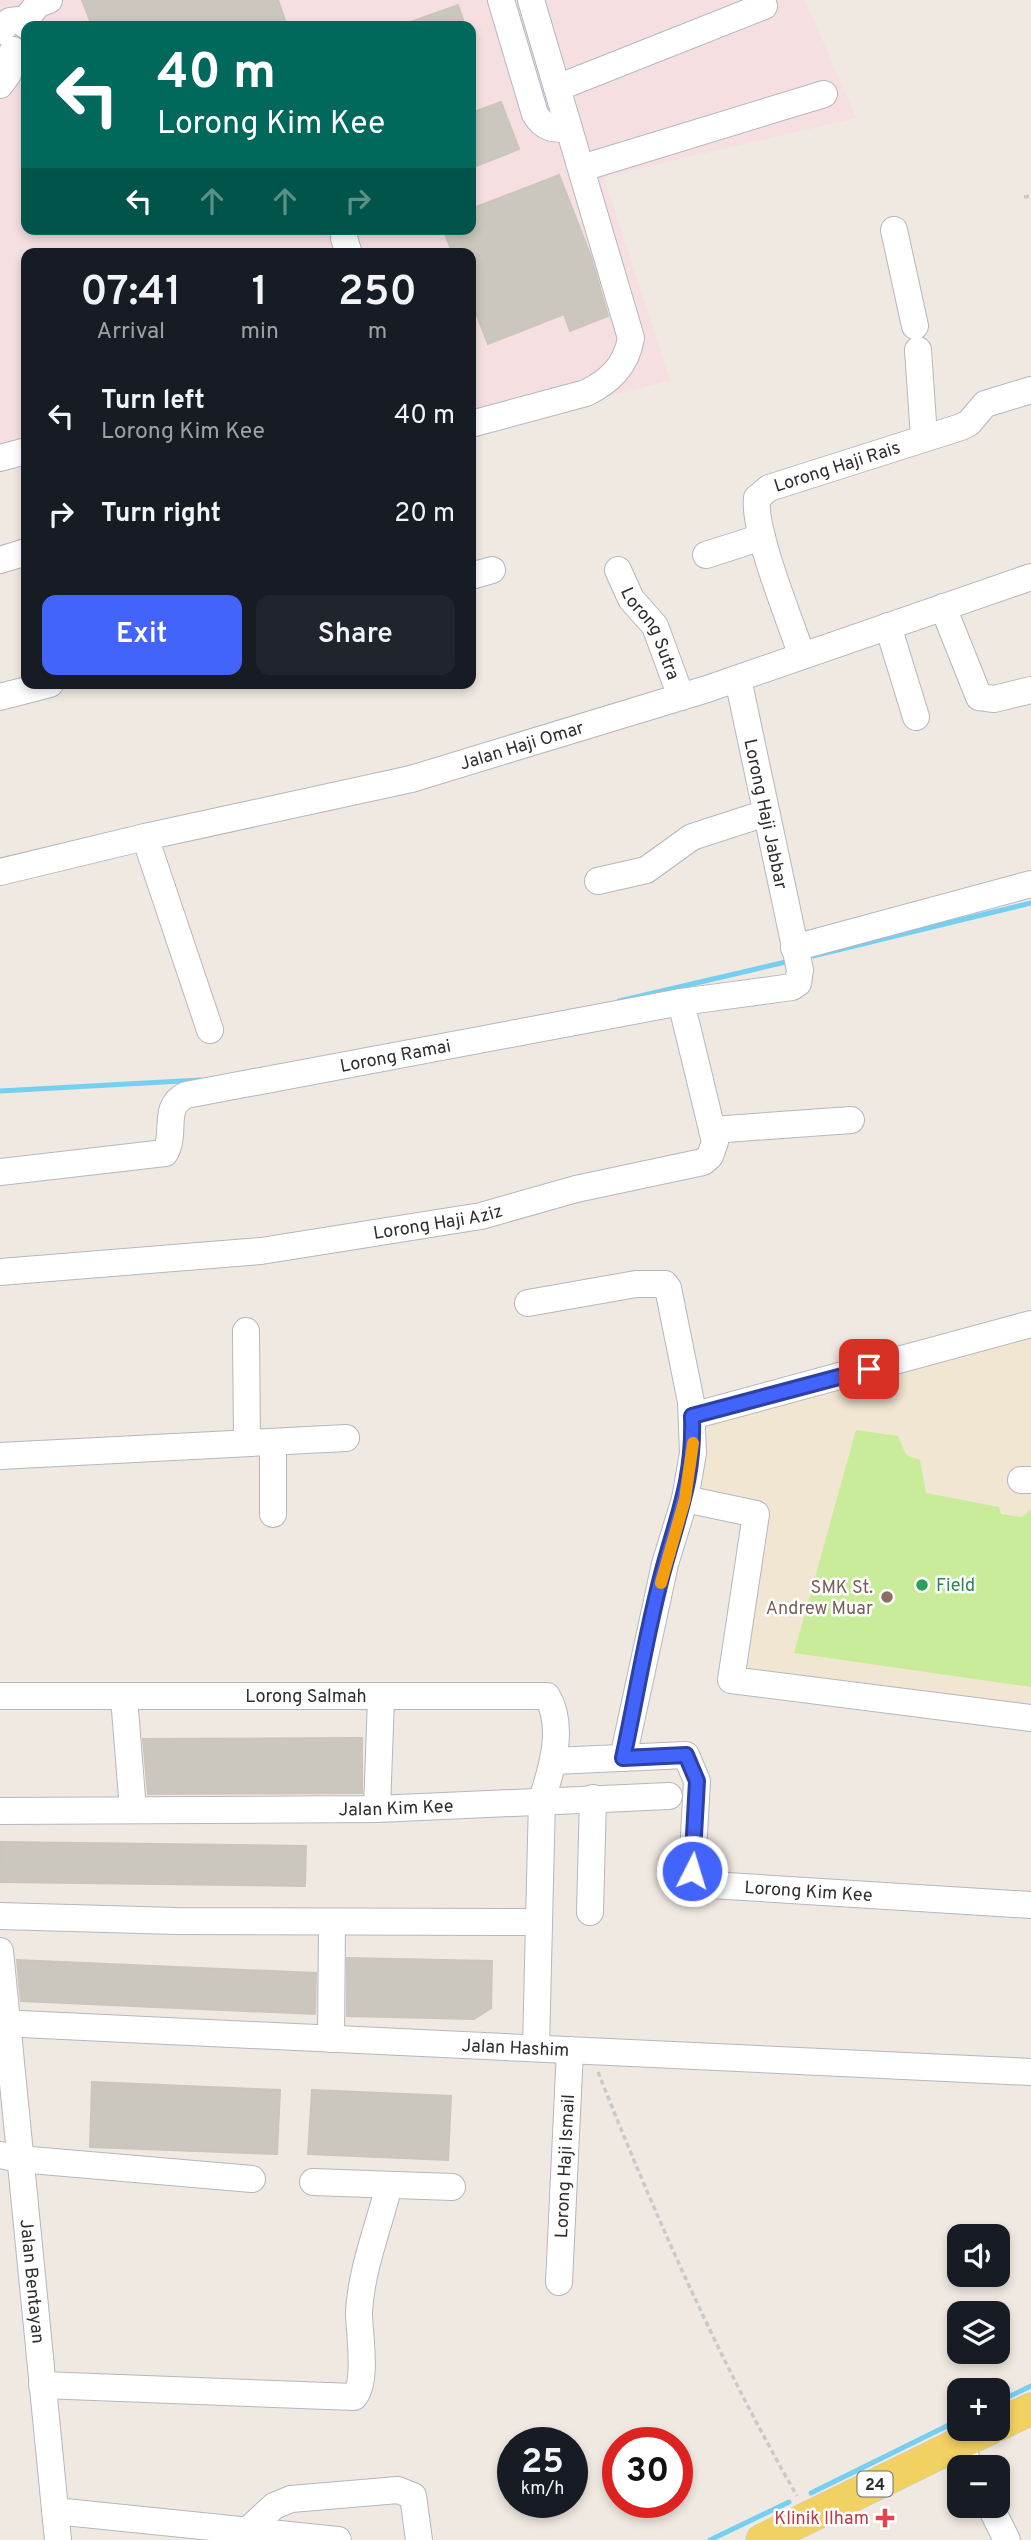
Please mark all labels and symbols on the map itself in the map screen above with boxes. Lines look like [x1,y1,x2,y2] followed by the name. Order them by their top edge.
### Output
[771,437,903,499] street label: Lorong Haji Rais
[614,584,684,683] street label: Lorong Sutra
[457,717,587,777] street label: Jalan Haji Omar
[737,737,792,892] street label: Lorong Haji Jabbar
[338,1035,453,1079] street label: Lorong Ramai
[372,1200,506,1246] street label: Lorong Haji Aziz
[839,1339,899,1399] pin
[936,1575,975,1598] place label: Field
[766,1577,873,1621] place label: SMK St. Andrew Muar
[914,1577,930,1593] marker: Field
[879,1589,895,1605] marker: SMK St. Andrew Muar
[245,1686,367,1709] street label: Lorong Salmah
[338,1796,454,1822] street label: Jalan Kim Kee
[655,1834,729,1908] position arrow
[744,1877,873,1908] street label: Lorong Kim Kee
[461,2035,570,2063] street label: Jalan Hashim
[551,2094,581,2239] street label: Lorong Haji Ismail
[13,2218,49,2345] street label: Jalan Bentayan
[602,2427,693,2518] speed limit sign: 30
[858,2472,892,2496] road number: 24
[774,2508,869,2531] place label: Klinik Ilham
[875,2508,895,2528] marker: Klinik Ilham

